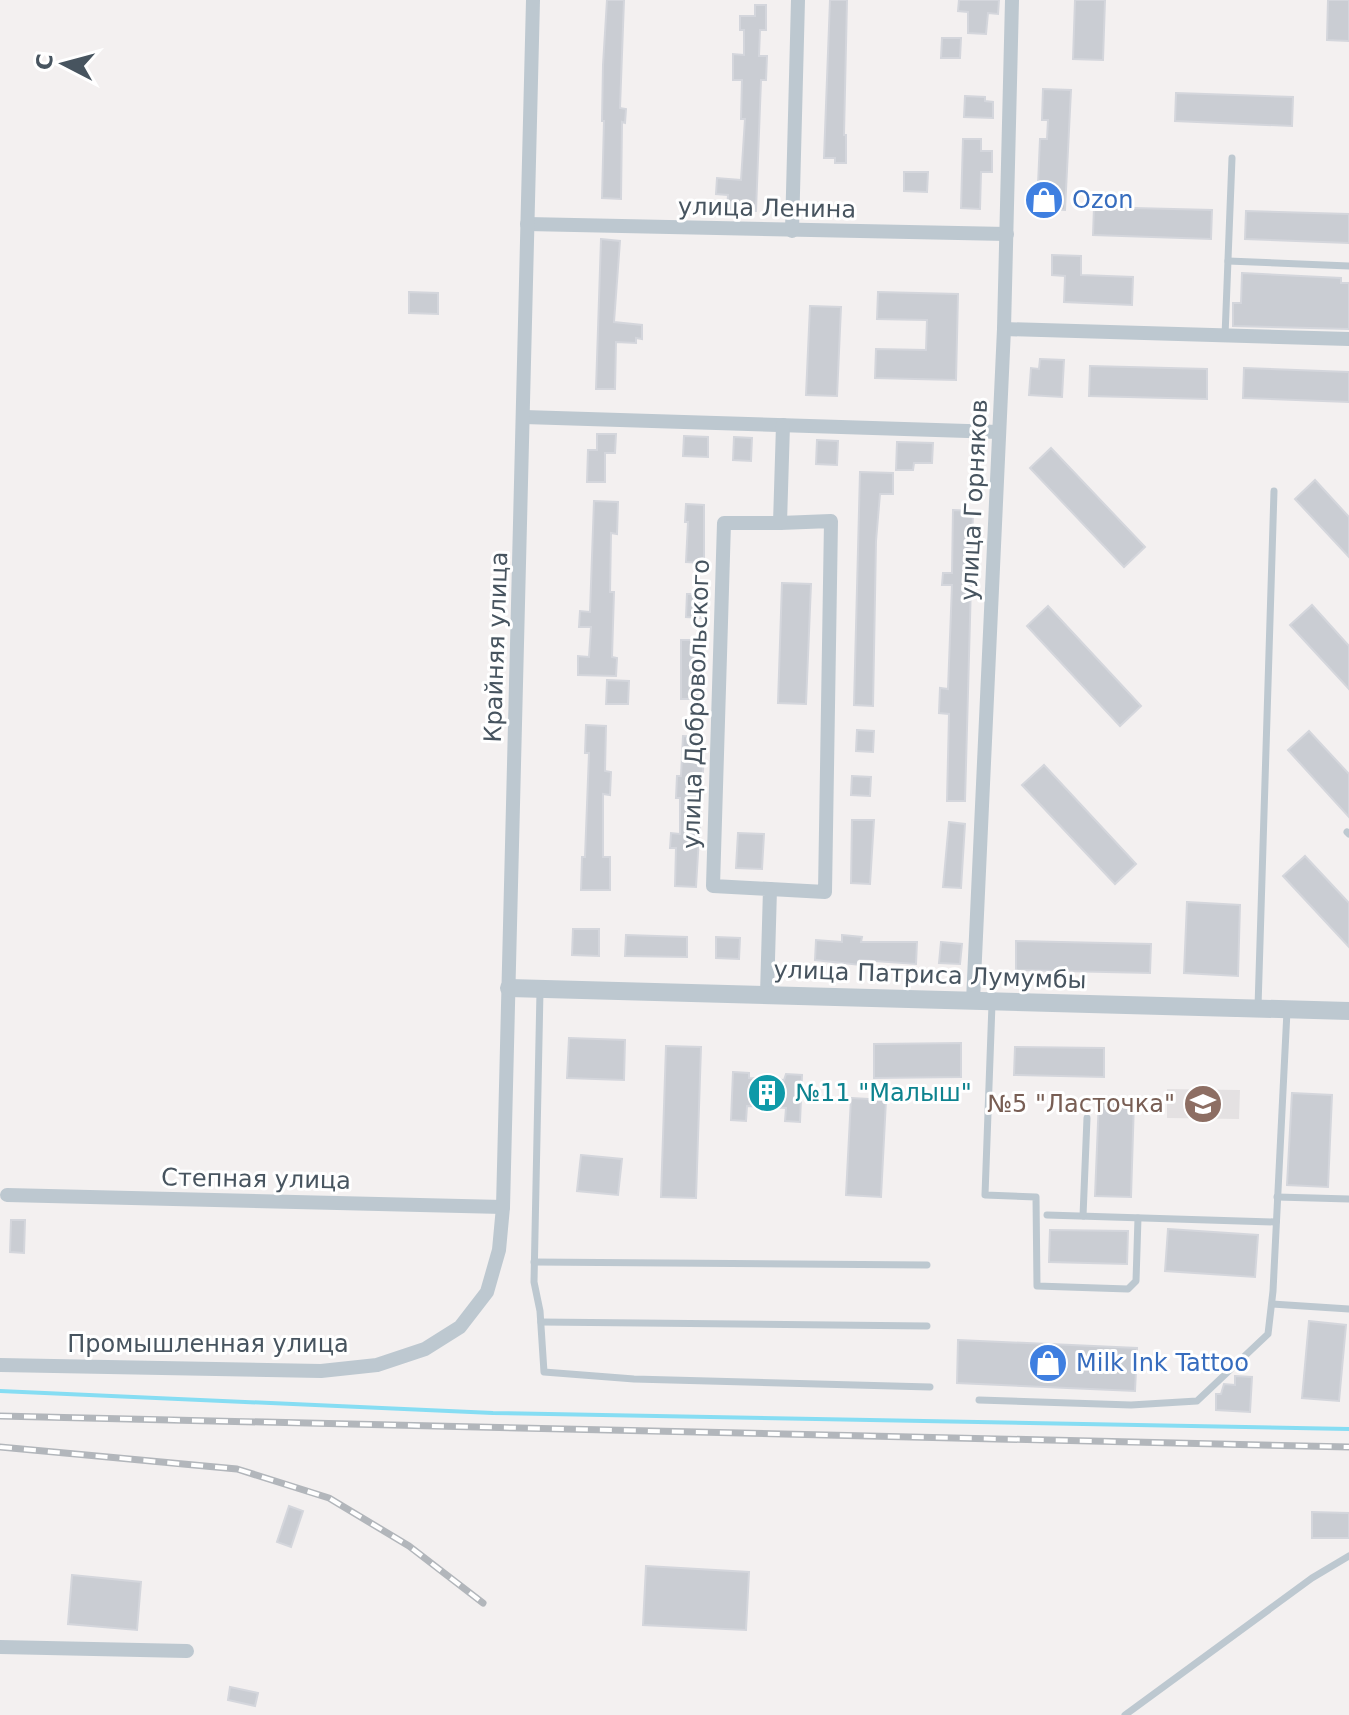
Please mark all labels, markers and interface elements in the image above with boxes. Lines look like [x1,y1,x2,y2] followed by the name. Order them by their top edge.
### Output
[24,24,104,104] north arrow
[31,53,58,71] text: С
[1023,179,1065,221] shop icon: Ozon
[1072,186,1133,214] place label: Ozon
[678,192,856,224] street label: улица Ленина
[955,398,993,602] street label: улица Горняков
[479,551,513,743] street label: Крайняя улица
[677,559,715,849] street label: улица Добровольского
[773,956,1087,994] street label: улица Патриса Лумумбы
[746,1072,788,1114] building icon: №11 "Малыш"
[795,1079,972,1107] place label: №11 "Малыш"
[1182,1083,1224,1125] school or university icon: №5 "Ласточка"
[987,1090,1175,1118] place label: №5 "Ласточка"
[161,1163,351,1195] street label: Степная улица
[67,1330,349,1358] street label: Промышленная улица
[1027,1342,1069,1384] shop icon: Milk Ink Tattoo
[1076,1349,1249,1377] place label: Milk Ink Tattoo

